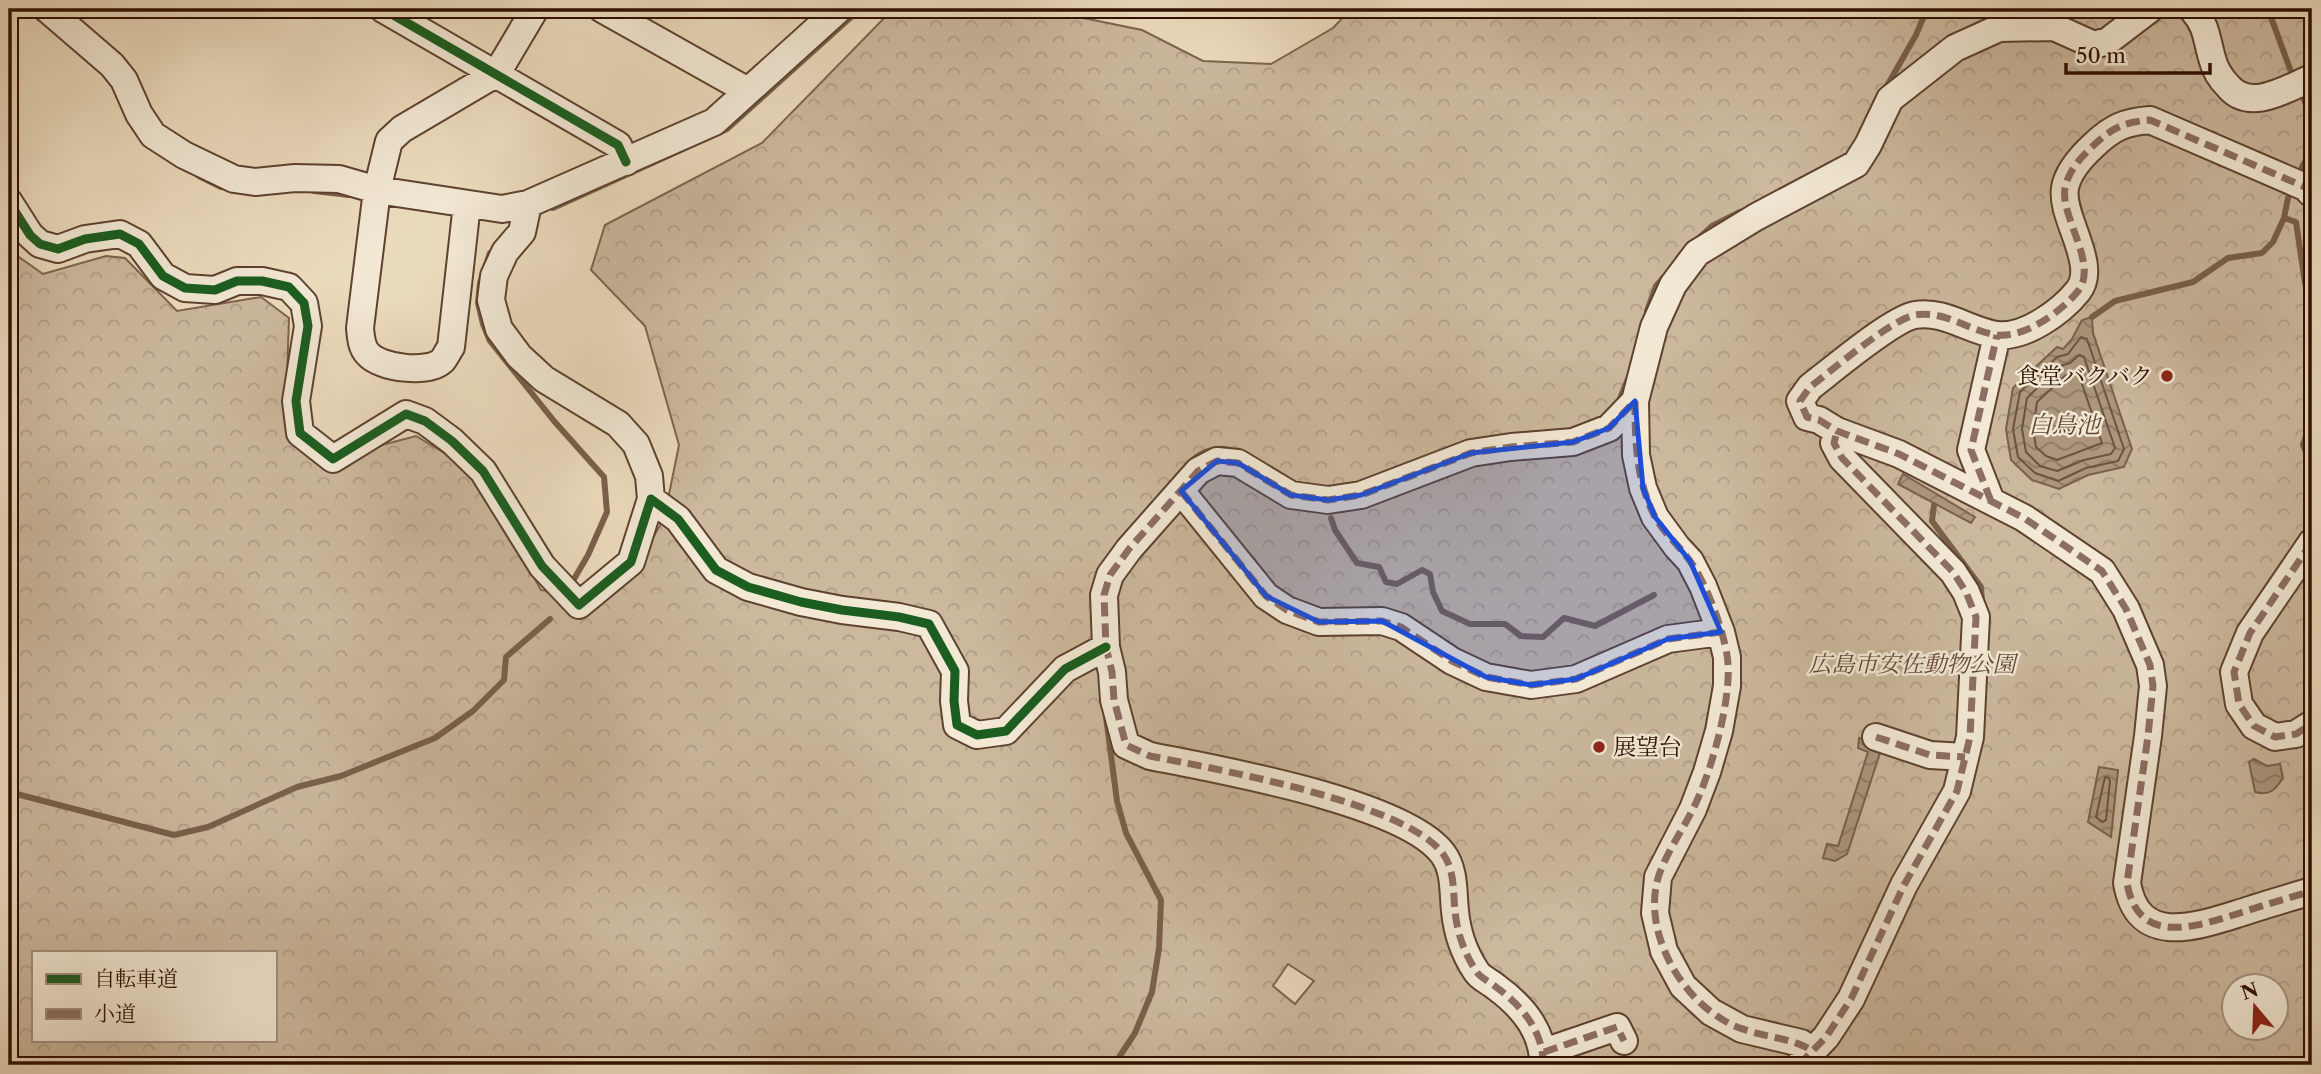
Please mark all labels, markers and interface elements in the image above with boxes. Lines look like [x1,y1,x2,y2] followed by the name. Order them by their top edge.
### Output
[2066,32,2209,76] scale bar
[2076,43,2126,68] text: 50 m
[2016,362,2153,390] place label: 食堂バクバク
[2159,368,2175,384] marker: 食堂バクバク
[2028,410,2103,439] water label: 白鳥池
[1809,650,2020,678] park label: 広島市安佐動物公園
[1613,733,1682,761] place label: 展望台
[1591,739,1607,755] marker: 展望台
[32,951,276,1042] legend
[94,966,178,991] text: 自転車道
[2220,972,2290,1042] north arrow
[2238,978,2261,1005] text: N
[94,1001,136,1026] text: 小道

